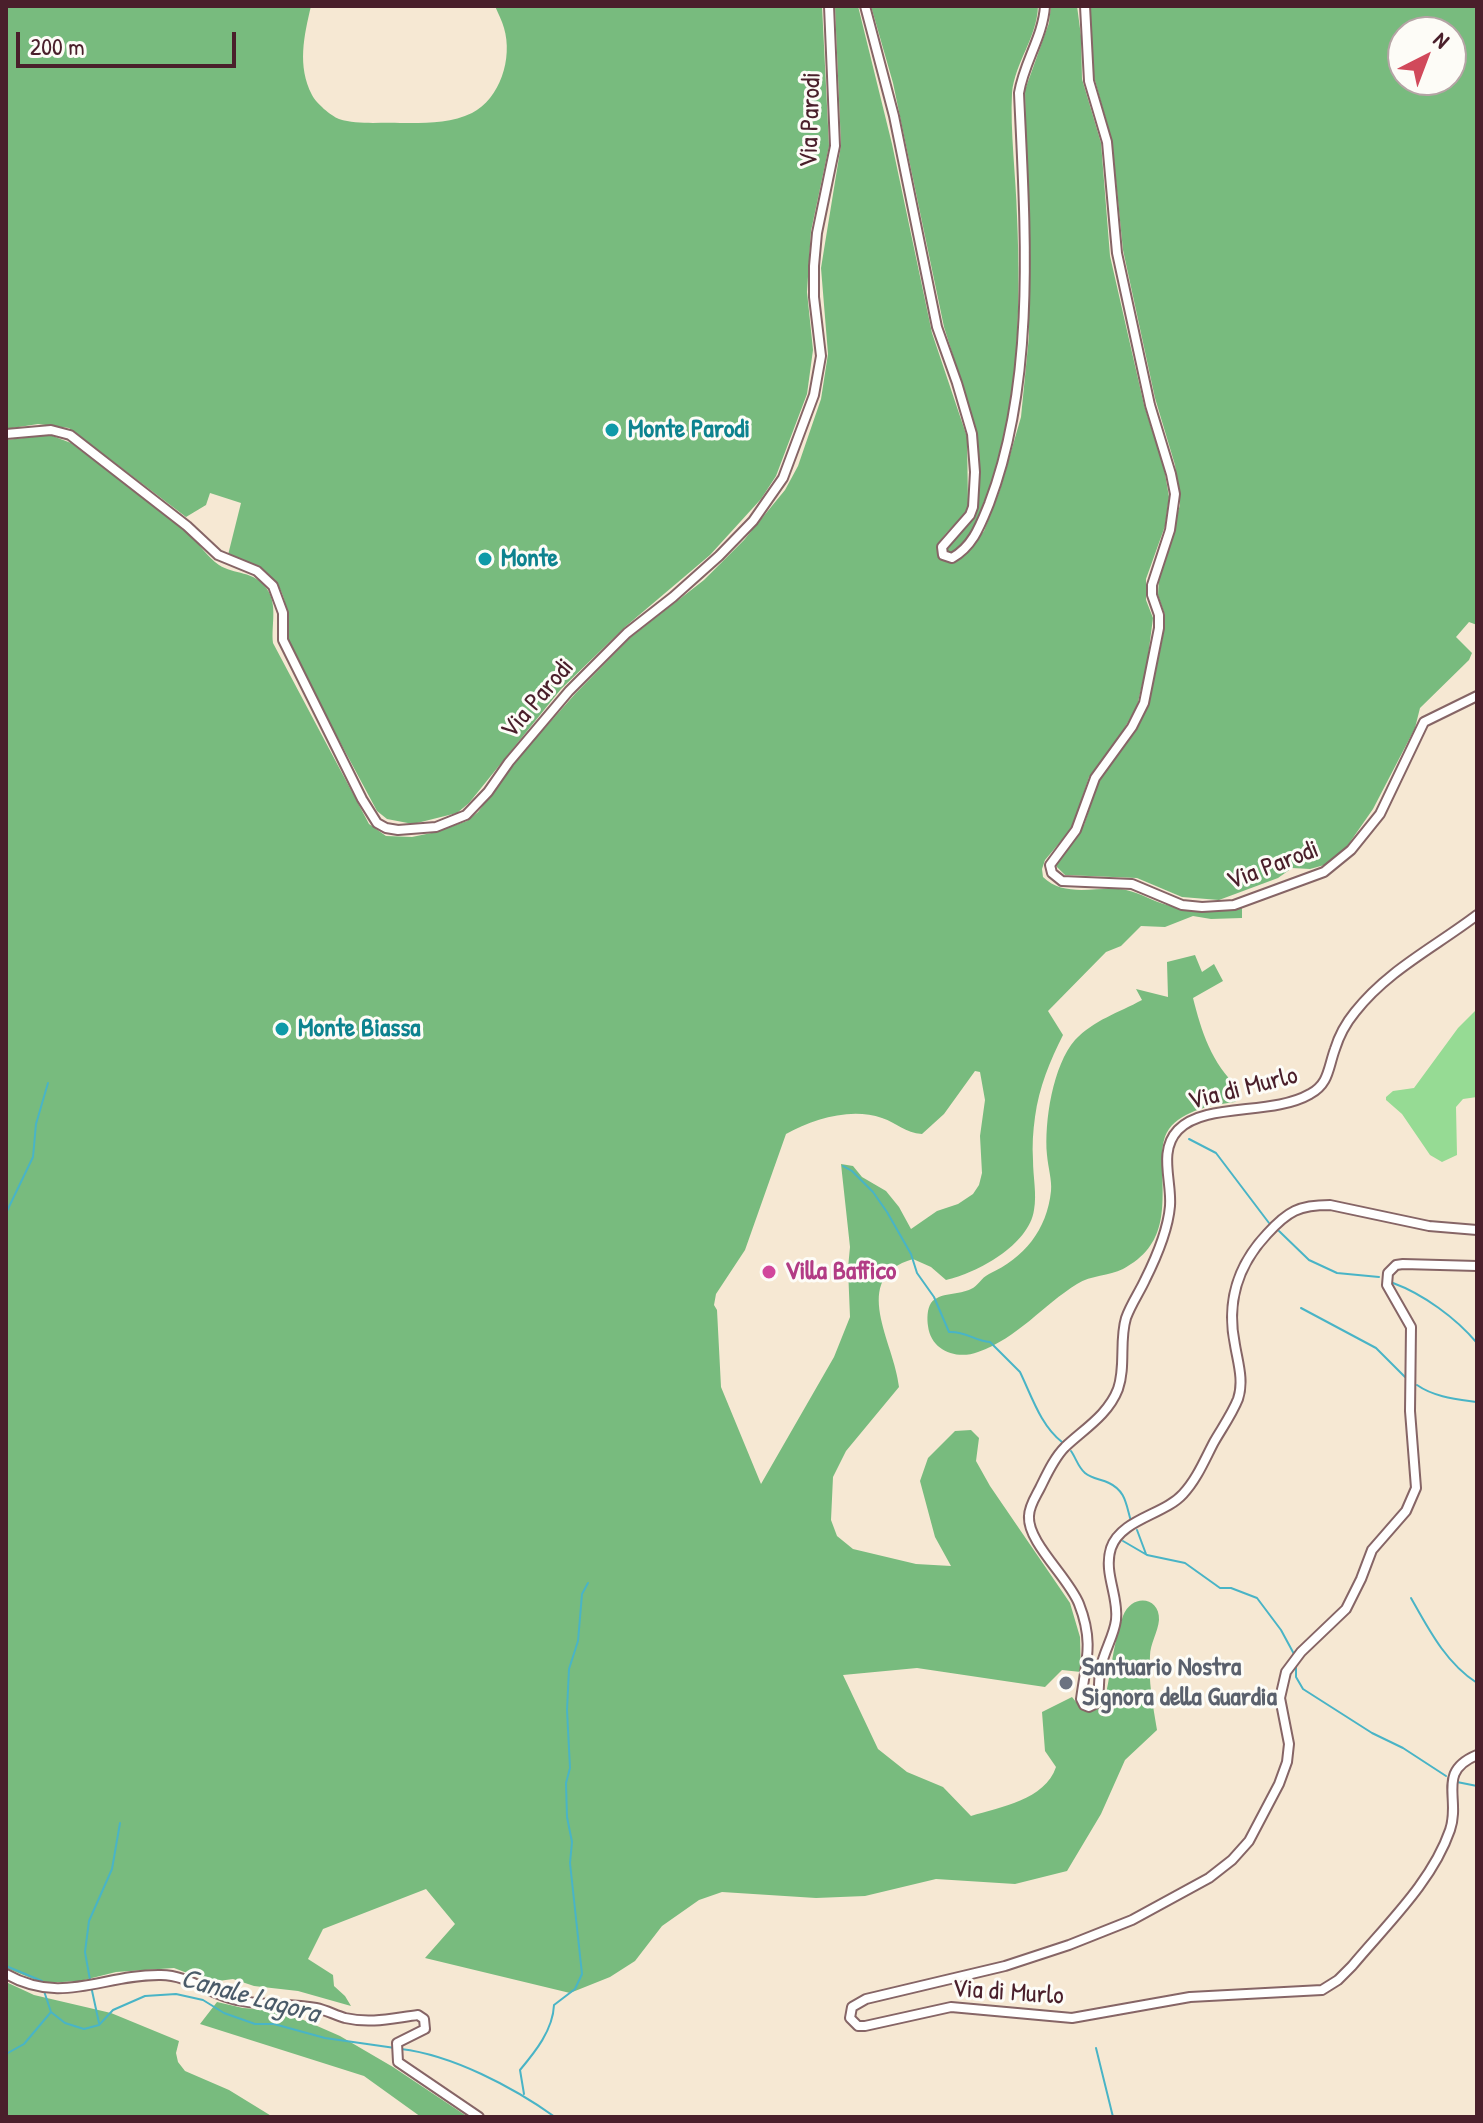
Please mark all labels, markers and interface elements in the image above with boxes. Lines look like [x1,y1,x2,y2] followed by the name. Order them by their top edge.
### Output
[20,16,240,66] scale bar
[1387,16,1467,96] north arrow
[1427,25,1456,55] text: N
[30,30,85,62] text: 200 m
[794,72,828,168] street label: Via Parodi
[628,414,750,446] place label: Monte Parodi
[603,421,621,439] marker: Monte Parodi
[501,543,558,575] place label: Monte
[476,550,494,568] marker: Monte
[495,653,581,745] street label: Via Parodi
[1223,834,1323,898] street label: Via Parodi
[298,1013,420,1045] place label: Monte Biassa
[273,1020,291,1038] marker: Monte Biassa
[1185,1060,1301,1118] street label: Via di Murlo
[785,1256,896,1288] place label: Villa Baffico
[760,1263,778,1281] marker: Villa Baffico
[1082,1652,1277,1714] place label: Santuario Nostra Signora della Guardia
[1057,1674,1075,1692] marker: Santuario Nostra Signora della Guardia
[177,1962,323,2032] water label: Canale Lagora
[951,1974,1065,2012] street label: Via di Murlo

